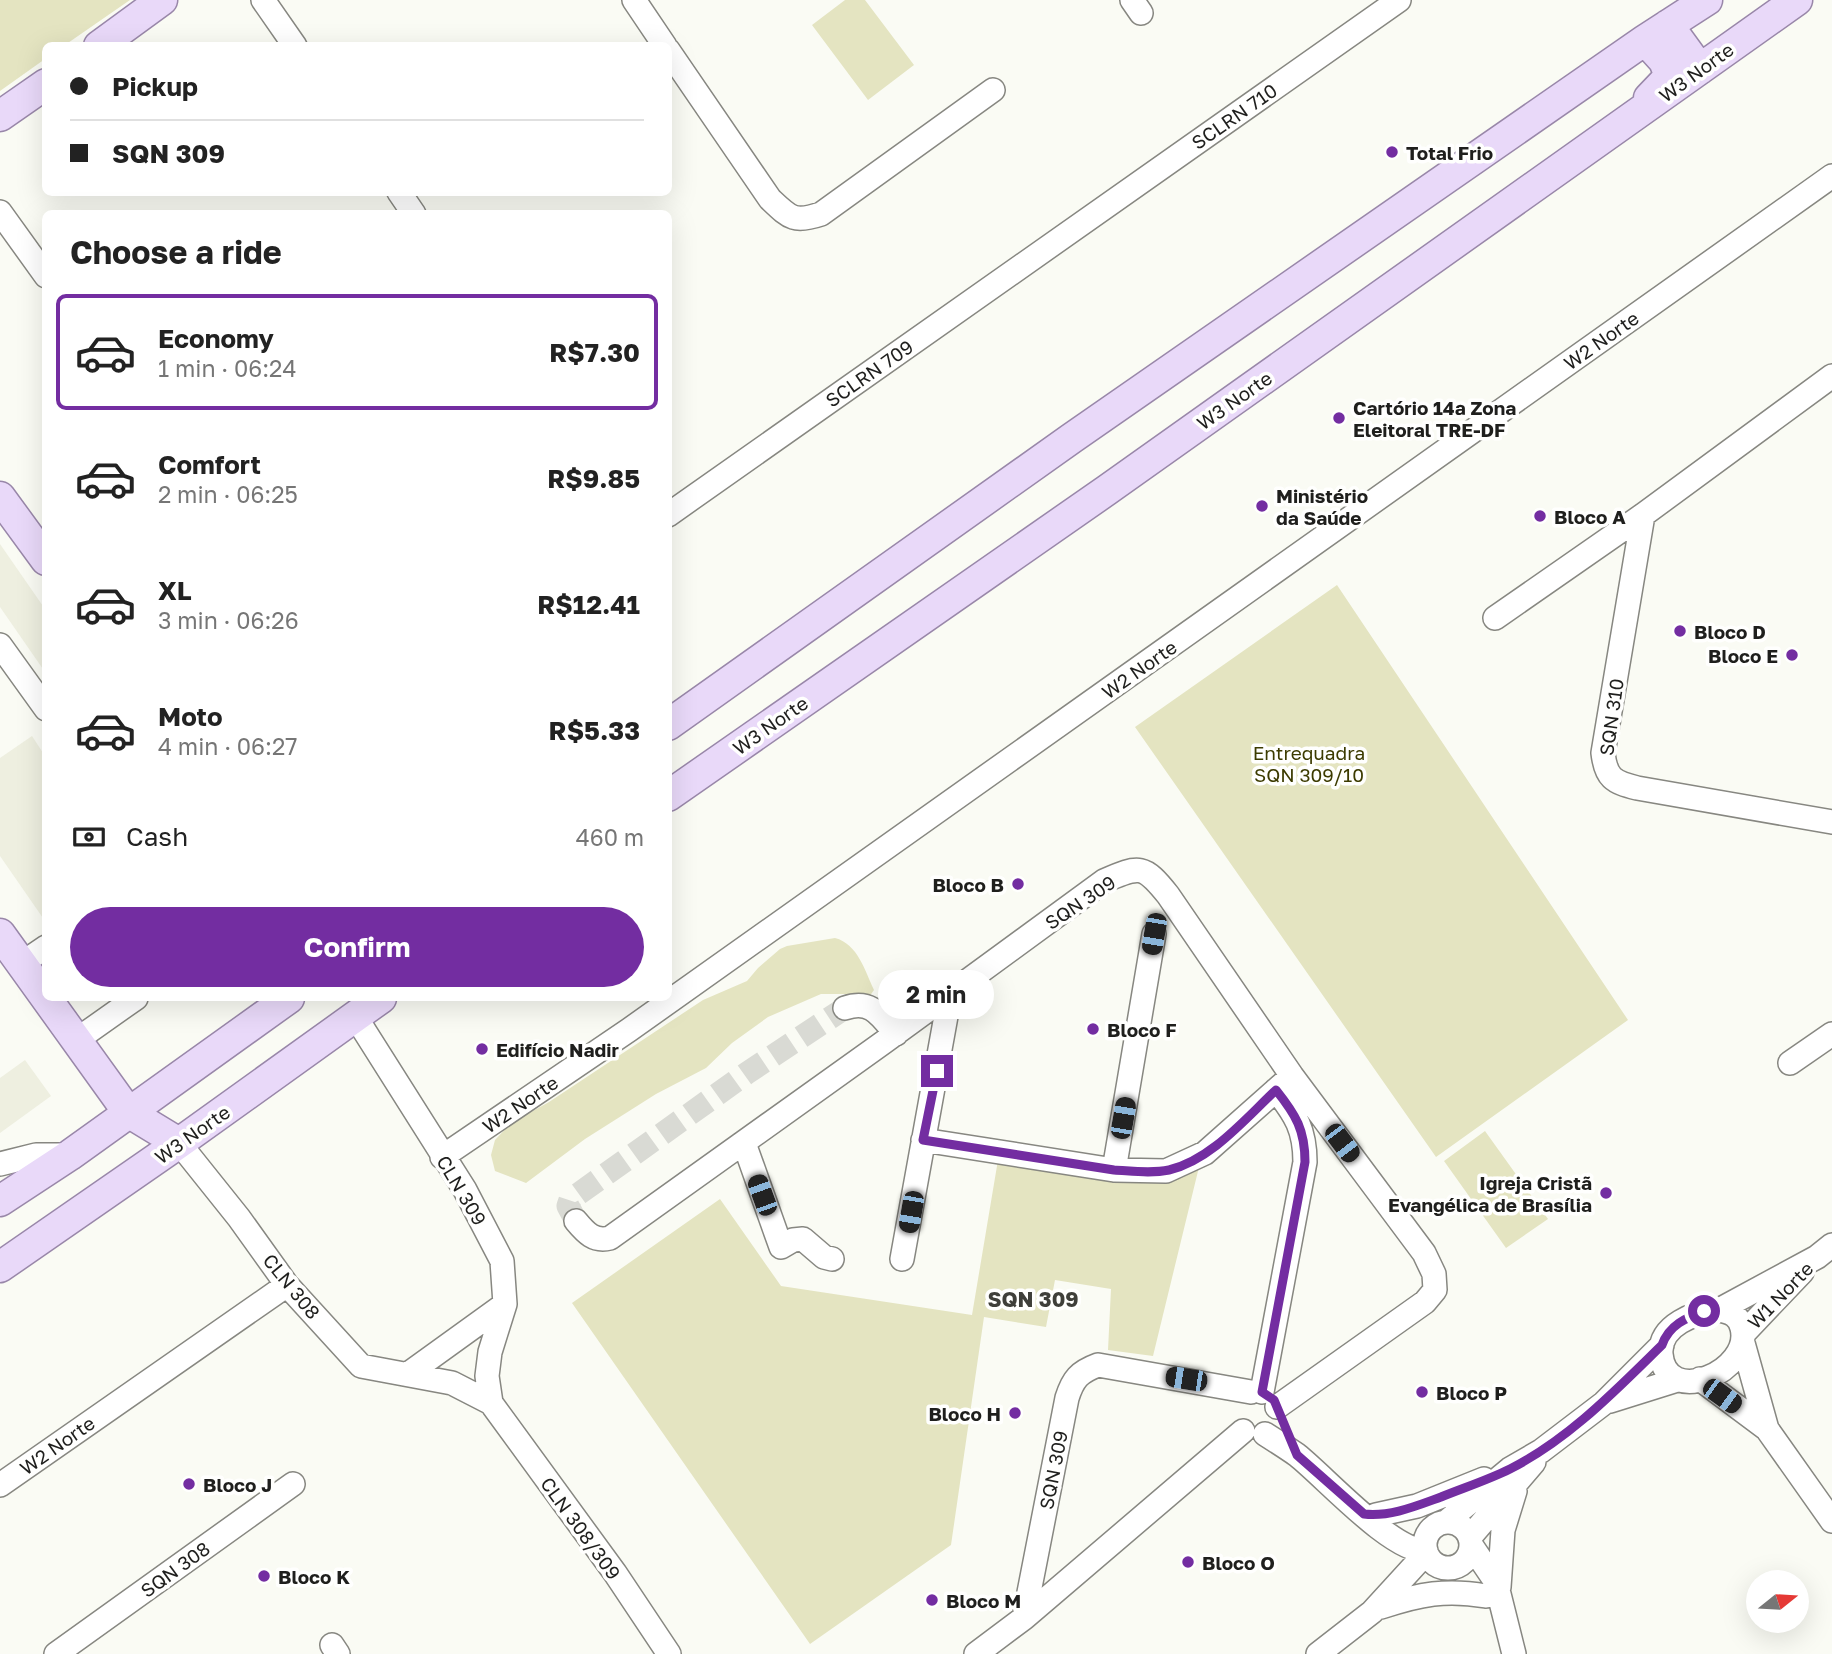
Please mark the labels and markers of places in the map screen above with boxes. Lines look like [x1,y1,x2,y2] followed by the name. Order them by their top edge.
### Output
[1406,141,1493,164] place label: Total Frio
[1384,144,1400,160] marker: Total Frio
[1353,396,1516,441] place label: Cartório 14ª Zona Eleitoral TRE-DF
[1331,410,1347,426] marker: Cartório 14ª Zona Eleitoral TRE-DF
[1276,484,1368,529] place label: Ministério da Saúde
[1254,498,1270,514] marker: Ministério da Saúde
[1554,505,1626,528] place label: Bloco A
[1532,508,1548,524] marker: Bloco A
[1694,620,1766,643] place label: Bloco D
[1672,623,1688,639] marker: Bloco D
[1708,644,1778,667] place label: Bloco E
[1784,647,1800,663] marker: Bloco E
[932,873,1004,896] place label: Bloco B
[1010,876,1026,892] marker: Bloco B
[1107,1018,1176,1041] place label: Bloco F
[1085,1021,1101,1037] marker: Bloco F
[496,1038,619,1061] place label: Edifício Nadir
[474,1041,490,1057] marker: Edifício Nadir
[1388,1171,1592,1216] place label: Igreja Cristã Evangélica de Brasília
[1598,1185,1614,1201] marker: Igreja Cristã Evangélica de Brasília
[1436,1381,1507,1404] place label: Bloco P
[1414,1384,1430,1400] marker: Bloco P
[928,1402,1001,1425] place label: Bloco H
[1007,1405,1023,1421] marker: Bloco H
[203,1473,272,1496] place label: Bloco J
[181,1476,197,1492] marker: Bloco J
[1202,1551,1275,1574] place label: Bloco O
[1180,1554,1196,1570] marker: Bloco O
[278,1565,350,1588] place label: Bloco K
[256,1568,272,1584] marker: Bloco K
[946,1589,1021,1612] place label: Bloco M
[924,1592,940,1608] marker: Bloco M

